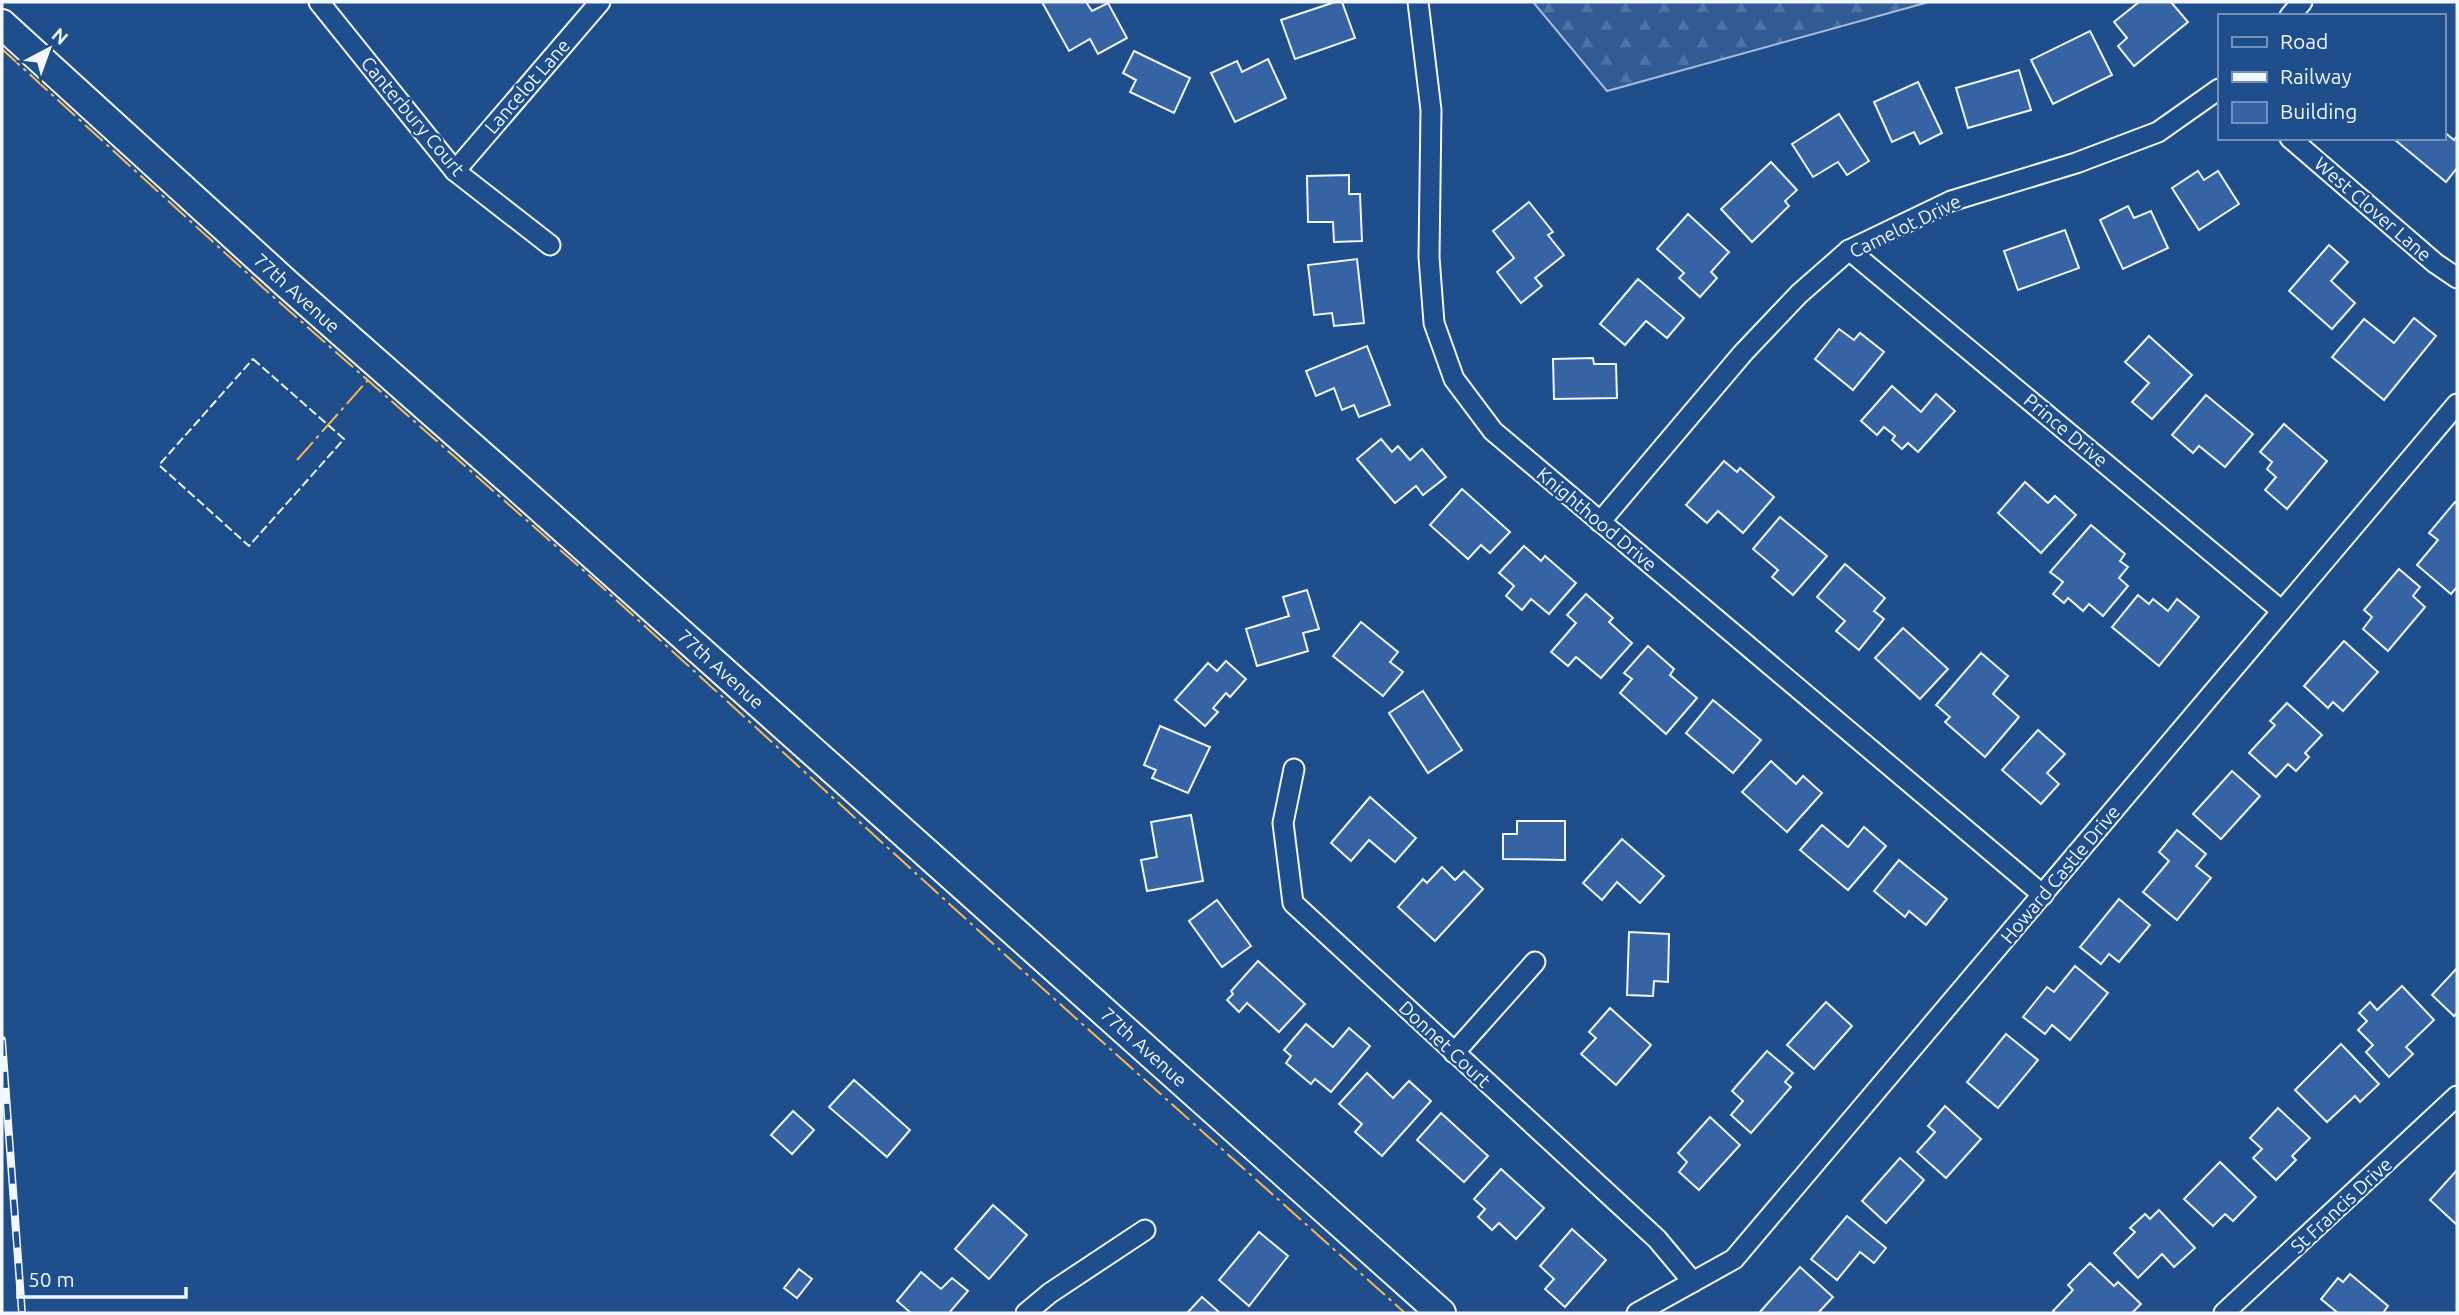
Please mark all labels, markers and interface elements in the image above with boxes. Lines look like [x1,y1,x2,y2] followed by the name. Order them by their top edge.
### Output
[14,14,84,84] north arrow
[2218,14,2445,140] legend
[48,23,73,49] text: N
[2280,29,2328,53] text: Road
[480,34,574,138] street label: Lancelot Lane
[357,52,470,180] street label: Canterbury Court
[2280,64,2352,88] text: Railway
[2280,99,2357,123] text: Building
[2310,152,2436,266] street label: West Clover Lane
[1846,190,1964,262] street label: Camelot Drive
[249,249,345,337] street label: 77th Avenue
[2020,389,2112,471] street label: Prince Drive
[1533,462,1661,576] street label: Knighthood Drive
[673,625,769,713] street label: 77th Avenue
[1996,801,2124,947] street label: Howard Castle Drive
[1395,996,1496,1092] street label: Donnet Court
[1096,1003,1192,1091] street label: 77th Avenue
[2286,1153,2396,1257] street label: St Francis Drive
[18,1256,186,1300] scale bar
[28,1267,75,1291] text: 50 m

